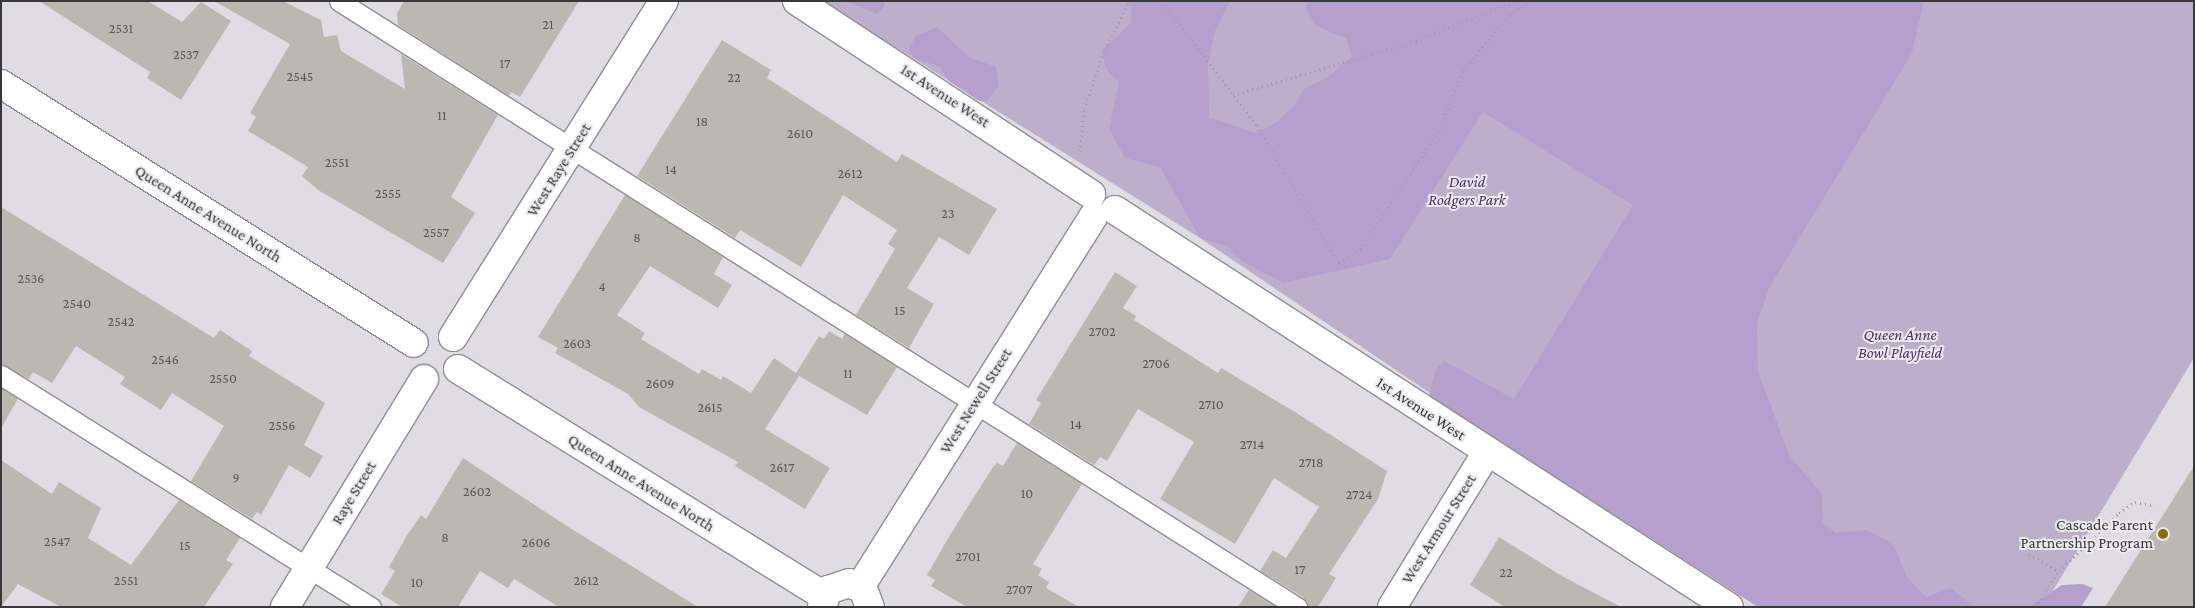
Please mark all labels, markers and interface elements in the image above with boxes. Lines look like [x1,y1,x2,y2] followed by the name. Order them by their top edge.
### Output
[542,16,554,32] house number: 21
[109,20,133,36] house number: 2531
[173,46,199,62] house number: 2537
[499,55,511,71] house number: 17
[897,60,993,132] street label: 1st Avenue West
[287,68,313,84] house number: 2545
[727,69,741,85] house number: 22
[437,107,447,123] house number: 11
[696,113,708,129] house number: 18
[523,120,595,220] street label: West Raye Street
[787,125,813,141] house number: 2610
[325,154,349,170] house number: 2551
[131,161,285,267] street label: Queen Anne Avenue North
[665,161,677,177] house number: 14
[837,165,863,181] house number: 2612
[1428,172,1506,210] park label: David Rodgers Park
[375,185,401,201] house number: 2555
[941,205,955,221] house number: 23
[423,224,449,240] house number: 2557
[633,229,641,245] house number: 8
[18,270,44,286] house number: 2536
[598,278,606,294] house number: 4
[63,295,91,311] house number: 2540
[894,302,906,318] house number: 15
[108,313,134,329] house number: 2542
[1088,323,1116,339] house number: 2702
[1858,325,1942,363] park label: Queen Anne Bowl Playfield
[563,335,591,351] house number: 2603
[936,345,1016,457] street label: West Newell Street
[151,351,179,367] house number: 2546
[1142,355,1170,371] house number: 2706
[843,365,853,381] house number: 11
[209,370,237,386] house number: 2550
[1373,373,1469,445] street label: 1st Avenue West
[646,375,674,391] house number: 2609
[1198,396,1224,412] house number: 2710
[697,399,723,415] house number: 2615
[1070,416,1082,432] house number: 14
[269,417,295,433] house number: 2556
[564,430,718,536] street label: Queen Anne Avenue North
[1240,436,1264,452] house number: 2714
[1298,454,1324,470] house number: 2718
[328,458,380,528] street label: Raye Street
[770,459,794,475] house number: 2617
[232,469,240,485] house number: 9
[1398,471,1480,587] street label: West Armour Street
[463,483,491,499] house number: 2602
[1021,485,1033,501] house number: 10
[1346,486,1372,502] house number: 2724
[2020,515,2153,553] place label: Cascade Parent Partnership Program
[2157,528,2169,540] marker: Cascade Parent Partnership Program
[441,529,449,545] house number: 8
[44,533,70,549] house number: 2547
[522,534,550,550] house number: 2606
[179,537,191,553] house number: 15
[955,548,981,564] house number: 2701
[1294,561,1306,577] house number: 17
[1499,564,1513,580] house number: 22
[114,572,138,588] house number: 2551
[573,572,599,588] house number: 2612
[411,574,423,590] house number: 10
[1006,581,1032,597] house number: 2707

